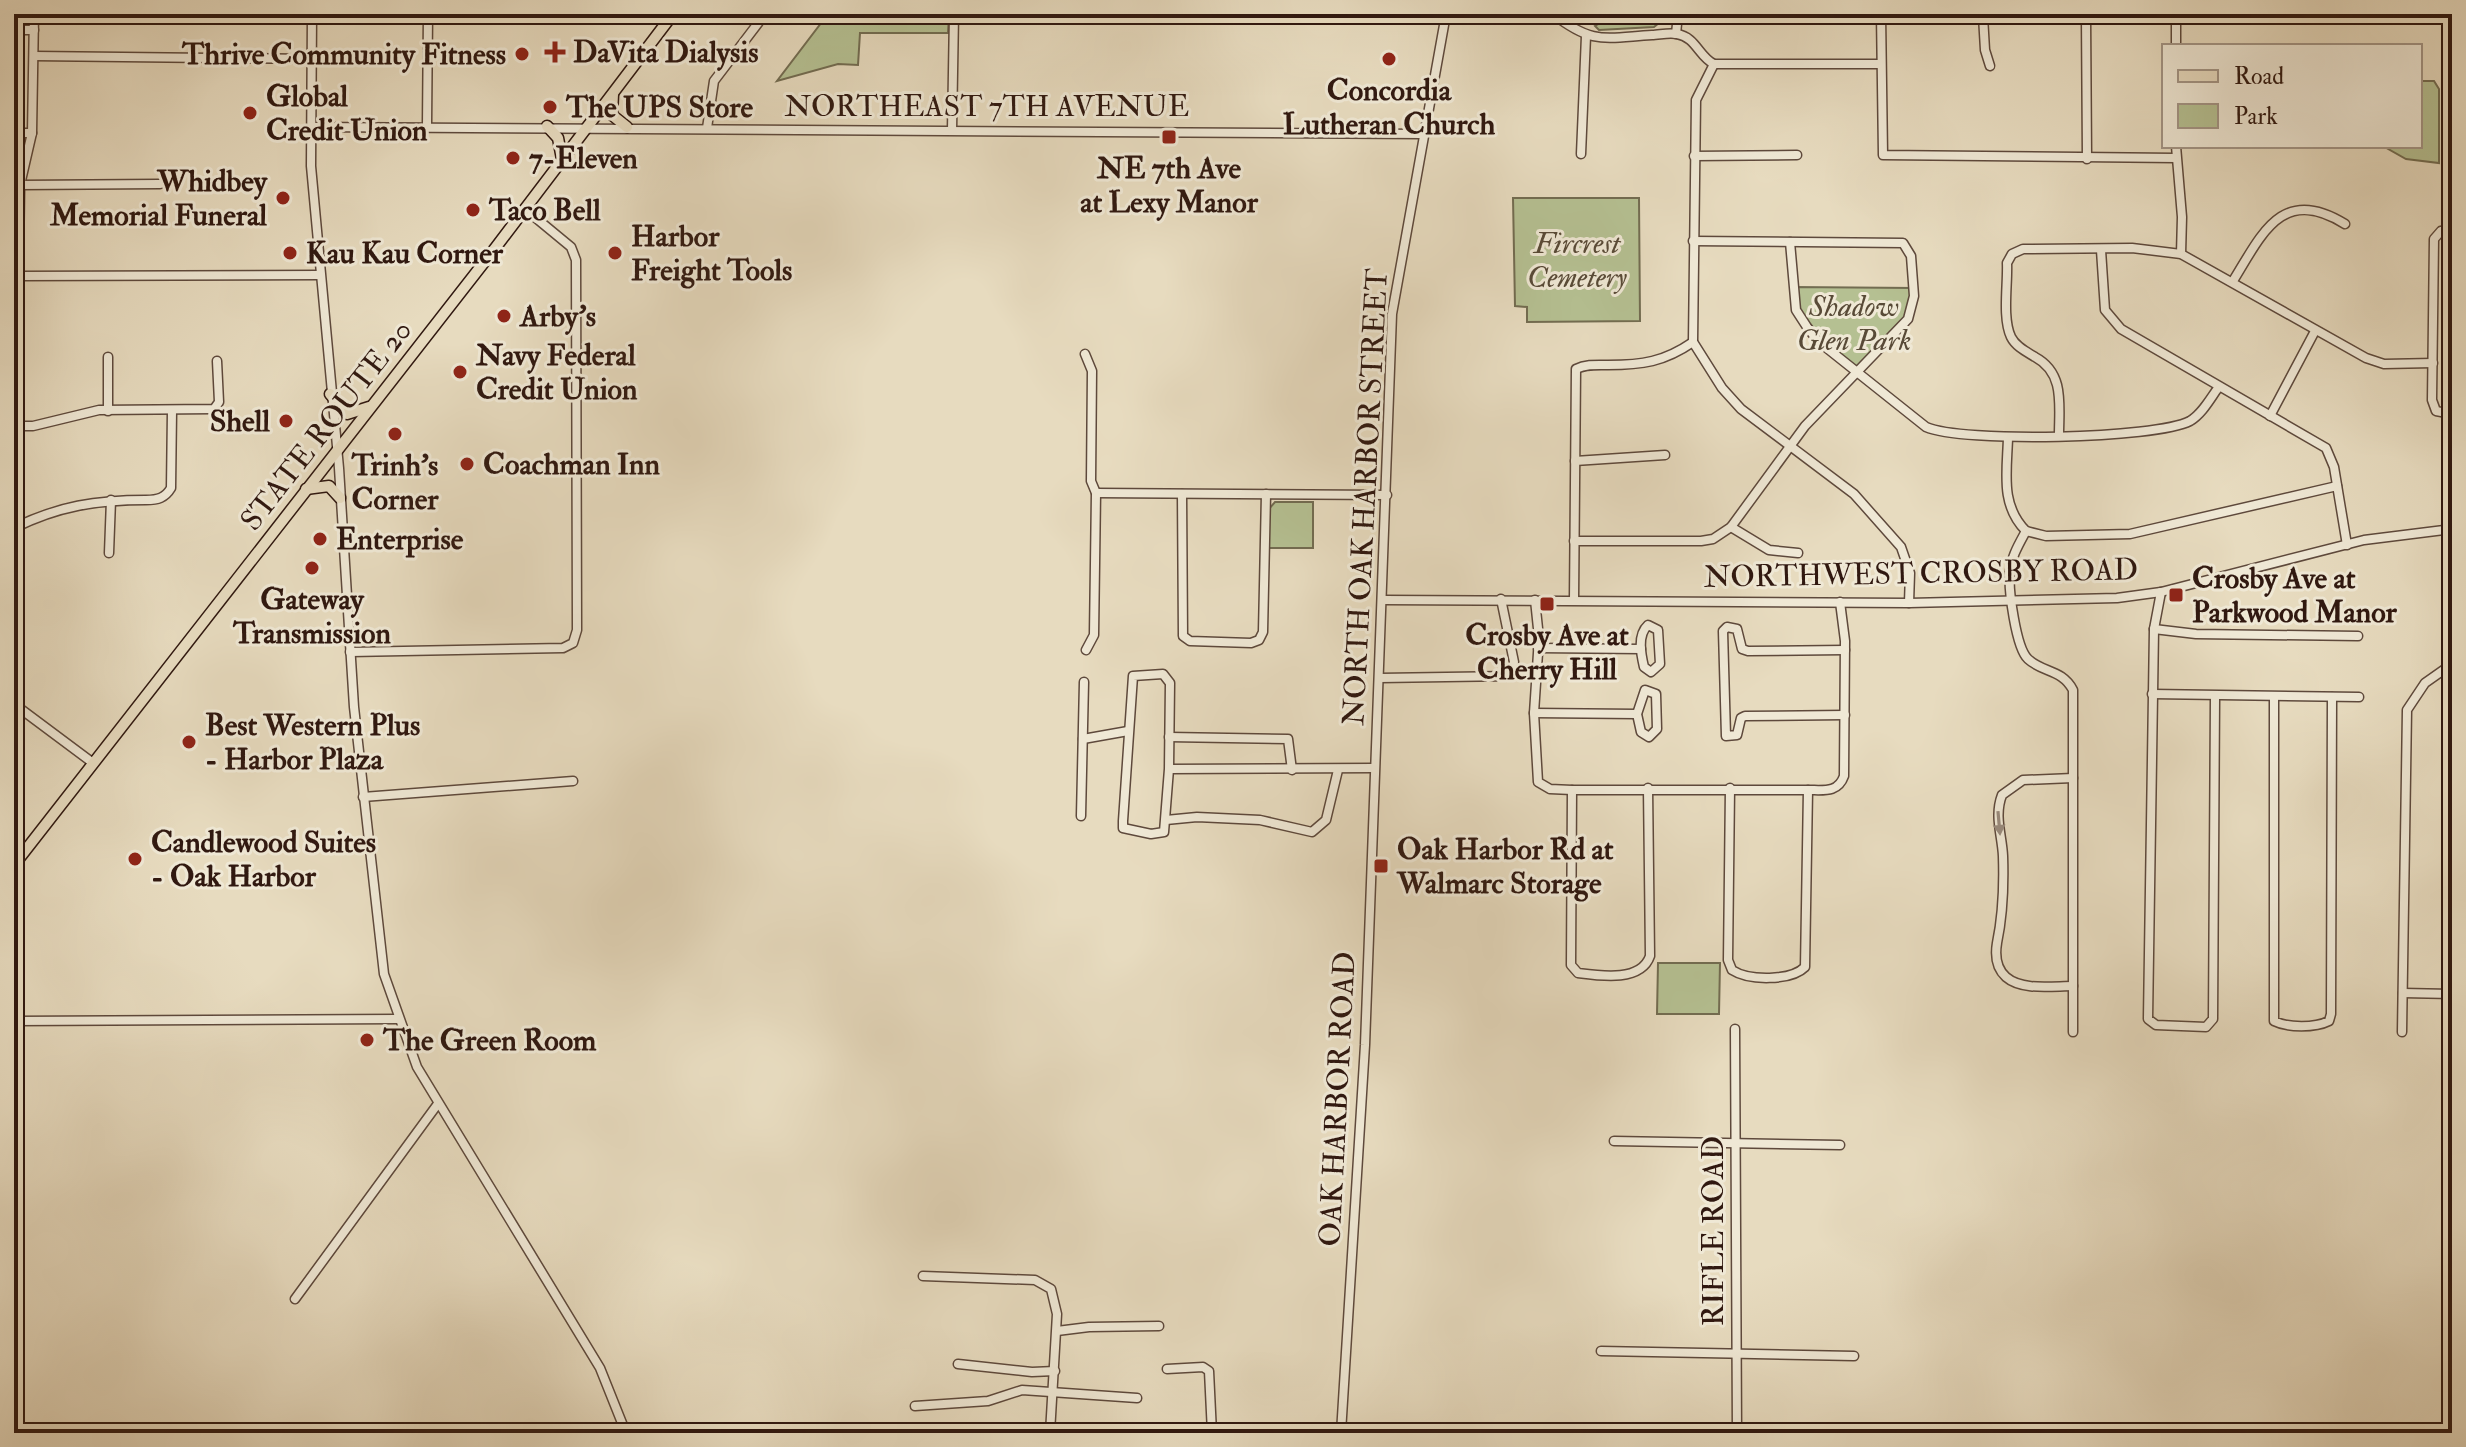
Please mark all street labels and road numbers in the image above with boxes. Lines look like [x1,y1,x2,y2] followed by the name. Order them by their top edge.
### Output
[785,88,1189,125] street label: NORTHEAST 7TH AVENUE
[1335,268,1396,726] street label: NORTH OAK HARBOR STREET
[233,313,420,538] street label: STATE ROUTE 20
[1704,551,2138,596] street label: NORTHWEST CROSBY ROAD
[1311,951,1364,1248] street label: OAK HARBOR ROAD
[1695,1136,1732,1326] street label: RIFLE ROAD

